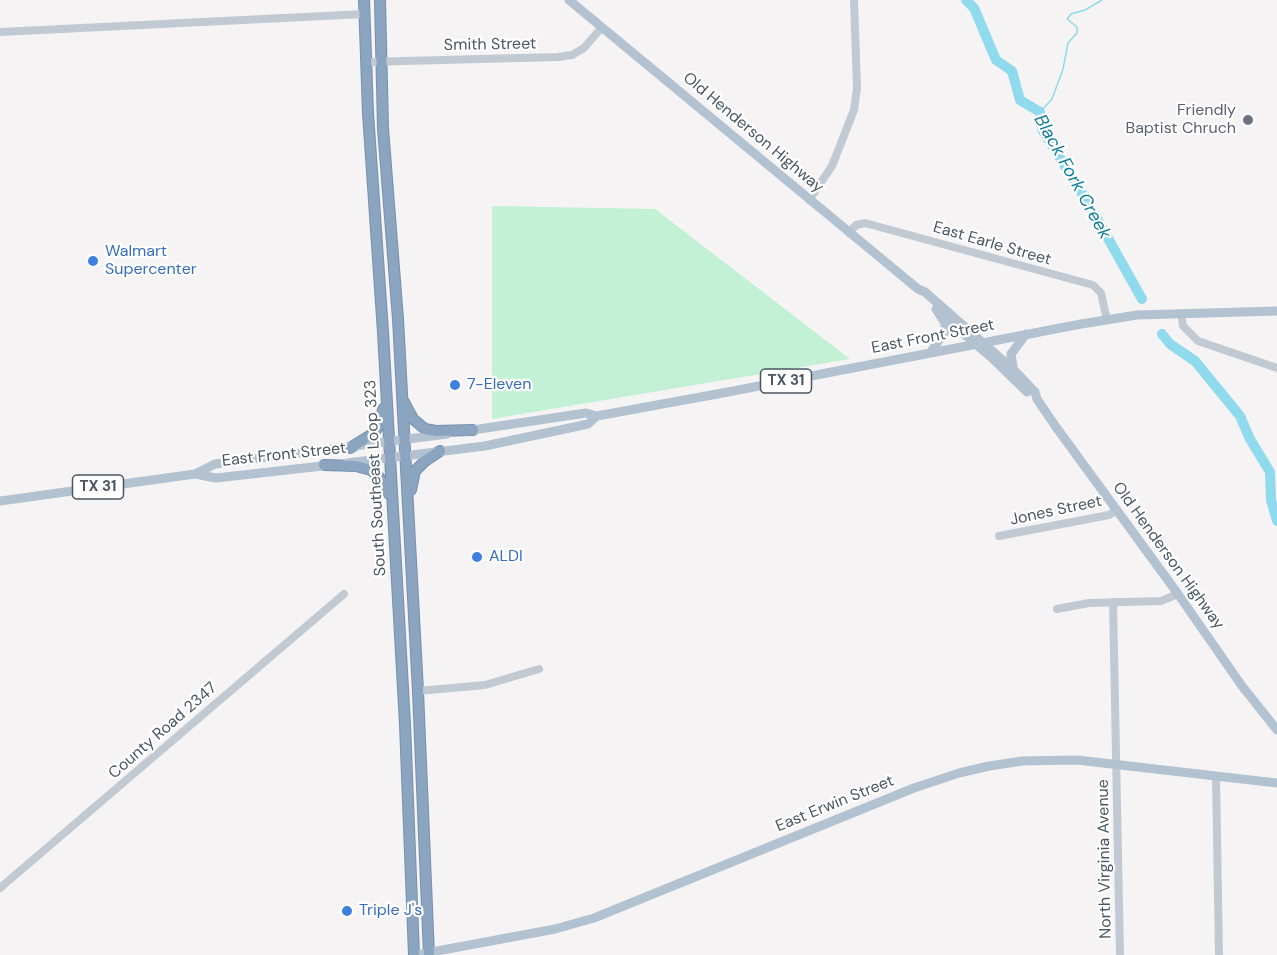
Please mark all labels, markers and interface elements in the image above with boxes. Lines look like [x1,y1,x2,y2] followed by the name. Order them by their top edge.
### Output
[444,35,536,55] street label: Smith Street
[679,69,827,197] street label: Old Henderson Highway
[1126,101,1236,139] place label: Friendly Baptist Chruch
[1029,111,1115,243] water label: Black Fork Creek
[1241,113,1255,127] marker: Friendly Baptist Chruch
[931,218,1053,270] street label: East Earle Street
[105,242,197,280] place label: Walmart Supercenter
[86,254,100,268] marker: Walmart Supercenter
[870,316,996,358] street label: East Front Street
[760,369,812,393] road number: TX 31
[467,375,531,395] place label: 7-Eleven
[448,378,462,392] marker: 7-Eleven
[361,379,391,577] street label: South Southeast Loop 323
[221,439,347,471] street label: East Front Street
[72,475,124,499] road number: TX 31
[1108,479,1228,633] street label: Old Henderson Highway
[1008,492,1104,530] street label: Jones Street
[489,547,523,567] place label: ALDI
[470,550,484,564] marker: ALDI
[105,679,221,783] street label: County Road 2347
[773,772,897,836] street label: East Erwin Street
[1094,779,1116,939] street label: North Virginia Avenue
[359,901,422,921] place label: Triple J's
[340,904,354,918] marker: Triple J's

